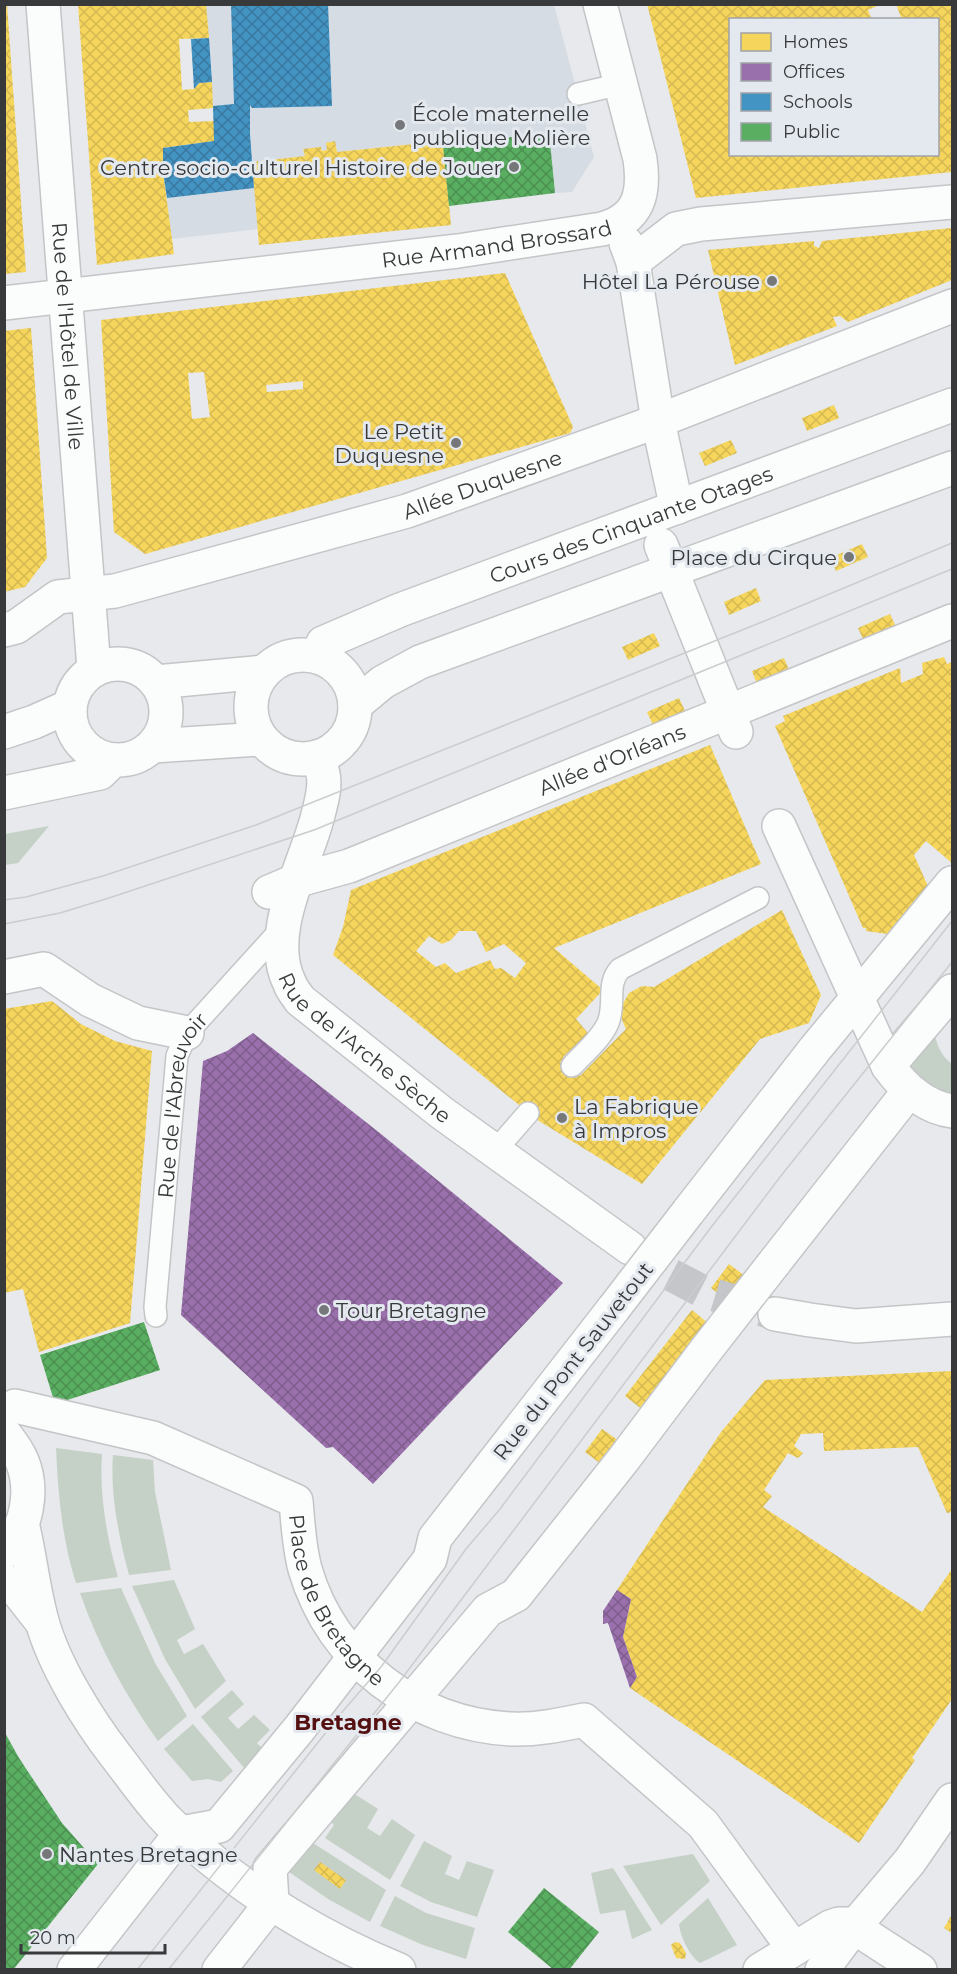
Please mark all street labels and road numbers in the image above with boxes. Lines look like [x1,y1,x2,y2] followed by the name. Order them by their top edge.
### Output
[380,214,615,272] street label: Rue Armand Brossard
[47,221,90,451] street label: Rue de l'Hôtel de Ville
[399,444,565,524] street label: Allée Duquesne
[486,460,776,588] street label: Cours des Cinquante Otages
[535,718,689,800] street label: Allée d'Orléans
[274,968,456,1128] street label: Rue de l'Arche Sèche
[152,1007,212,1199] street label: Rue de l'Abreuvoir
[488,1257,658,1465] street label: Rue du Pont Sauvetout
[285,1513,390,1691] street label: Place de Bretagne

